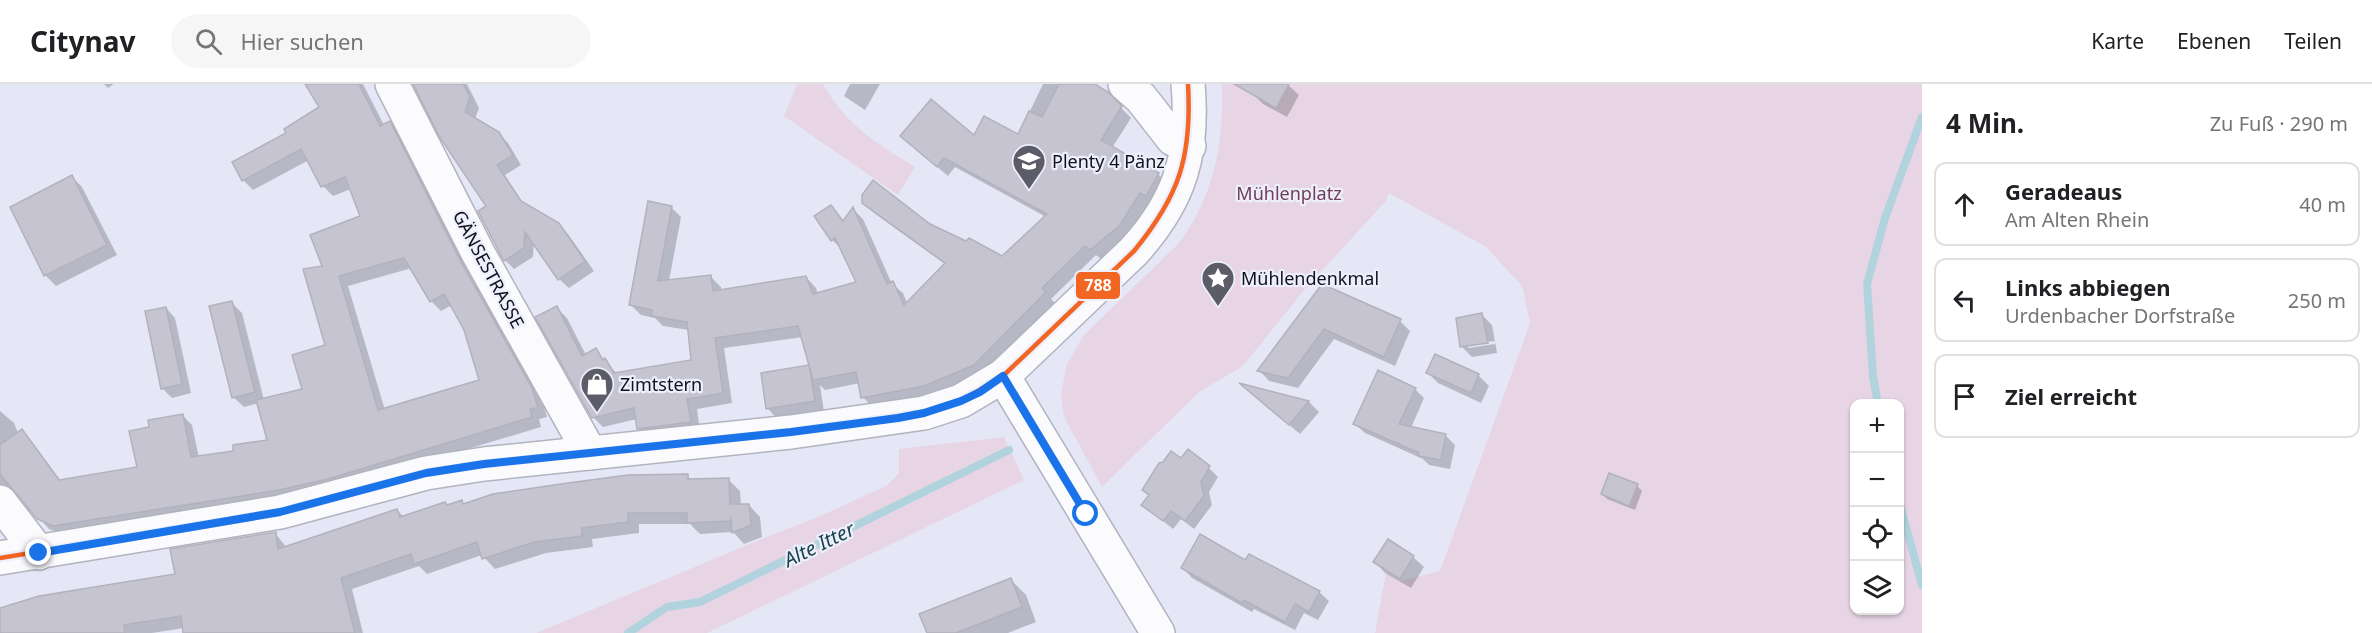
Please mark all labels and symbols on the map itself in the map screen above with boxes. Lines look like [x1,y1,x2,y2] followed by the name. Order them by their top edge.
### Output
[1011,143,1047,190] school or university icon: Plenty 4 Pänz
[1052,149,1165,173] place label: Plenty 4 Pänz
[1236,181,1342,205] park label: Mühlenplatz
[448,206,530,332] street label: GÄNSESTRASSE
[1200,260,1236,307] place icon: Mühlendenkmal
[1241,266,1379,290] place label: Mühlendenkmal
[1075,271,1121,300] line badge: 788
[1084,274,1112,296] text: 788
[579,366,615,413] shop icon: Zimtstern
[620,372,702,396] place label: Zimtstern
[1072,500,1098,526] route start
[777,515,860,574] water label: Alte Itter
[25,539,51,565] route end

